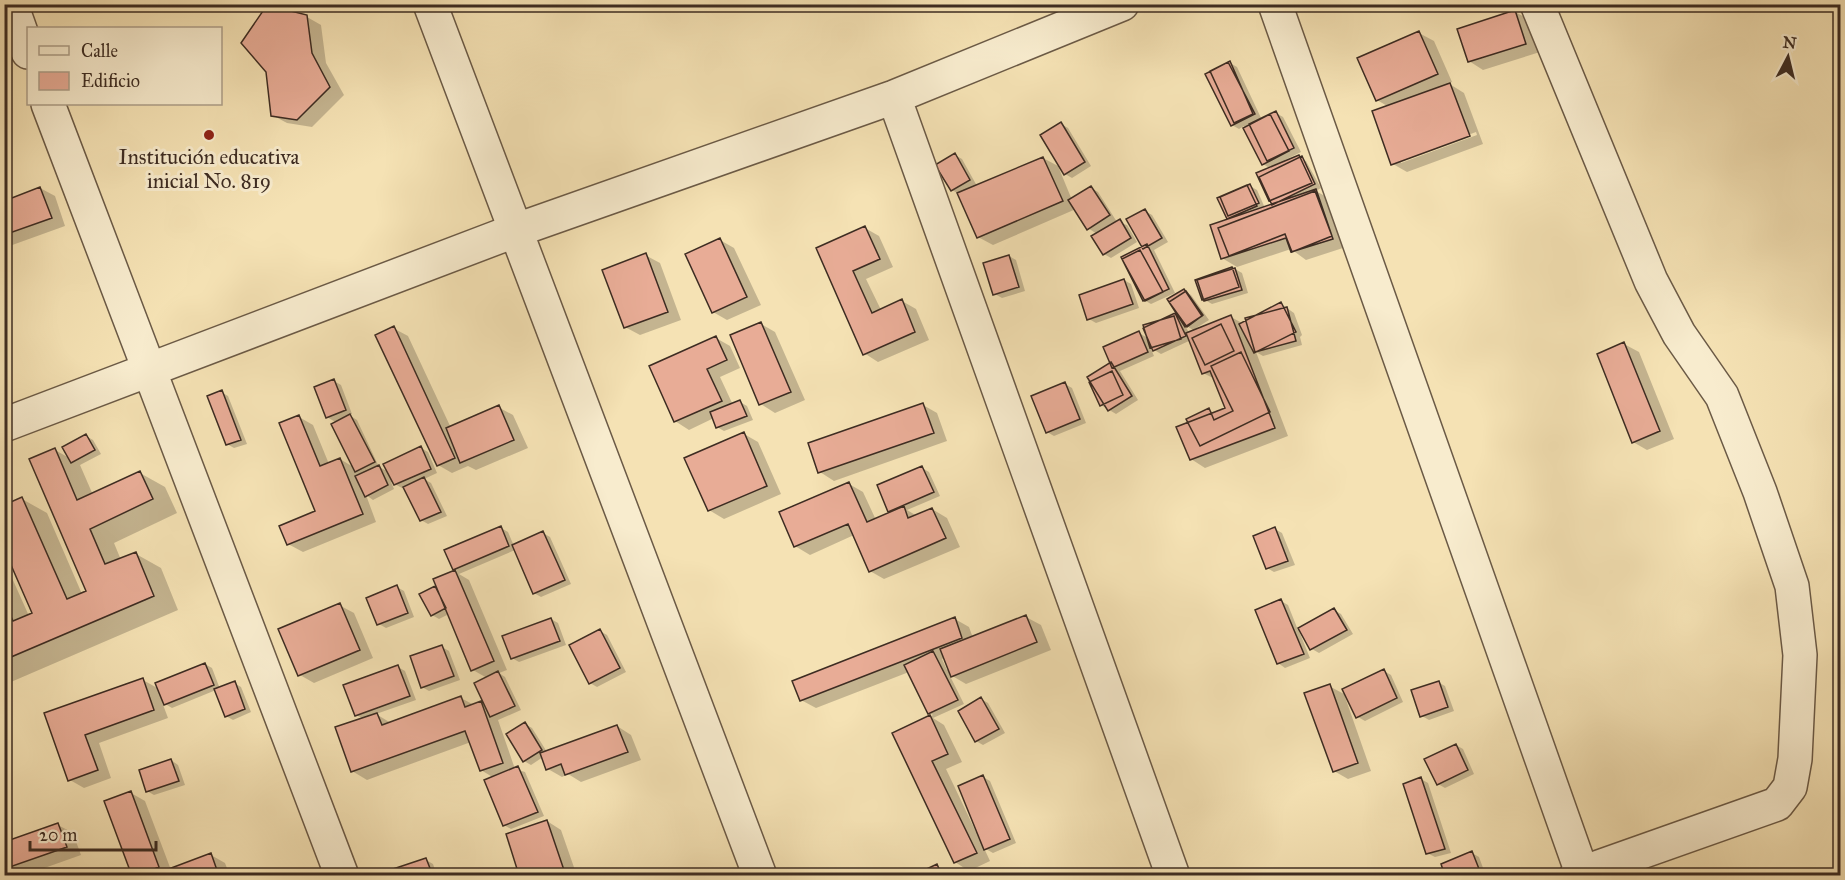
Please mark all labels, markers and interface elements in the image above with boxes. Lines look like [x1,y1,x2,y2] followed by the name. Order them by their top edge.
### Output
[27,27,222,105] legend
[1758,27,1818,87] north arrow
[1782,32,1798,53] text: N
[81,40,118,62] text: Calle
[81,70,140,92] text: Edificio
[202,128,216,142] marker: Institución educativa inicial No. 819
[119,144,300,194] place label: Institución educativa inicial No. 819
[30,814,156,852] scale bar
[39,824,77,846] text: 20 m

